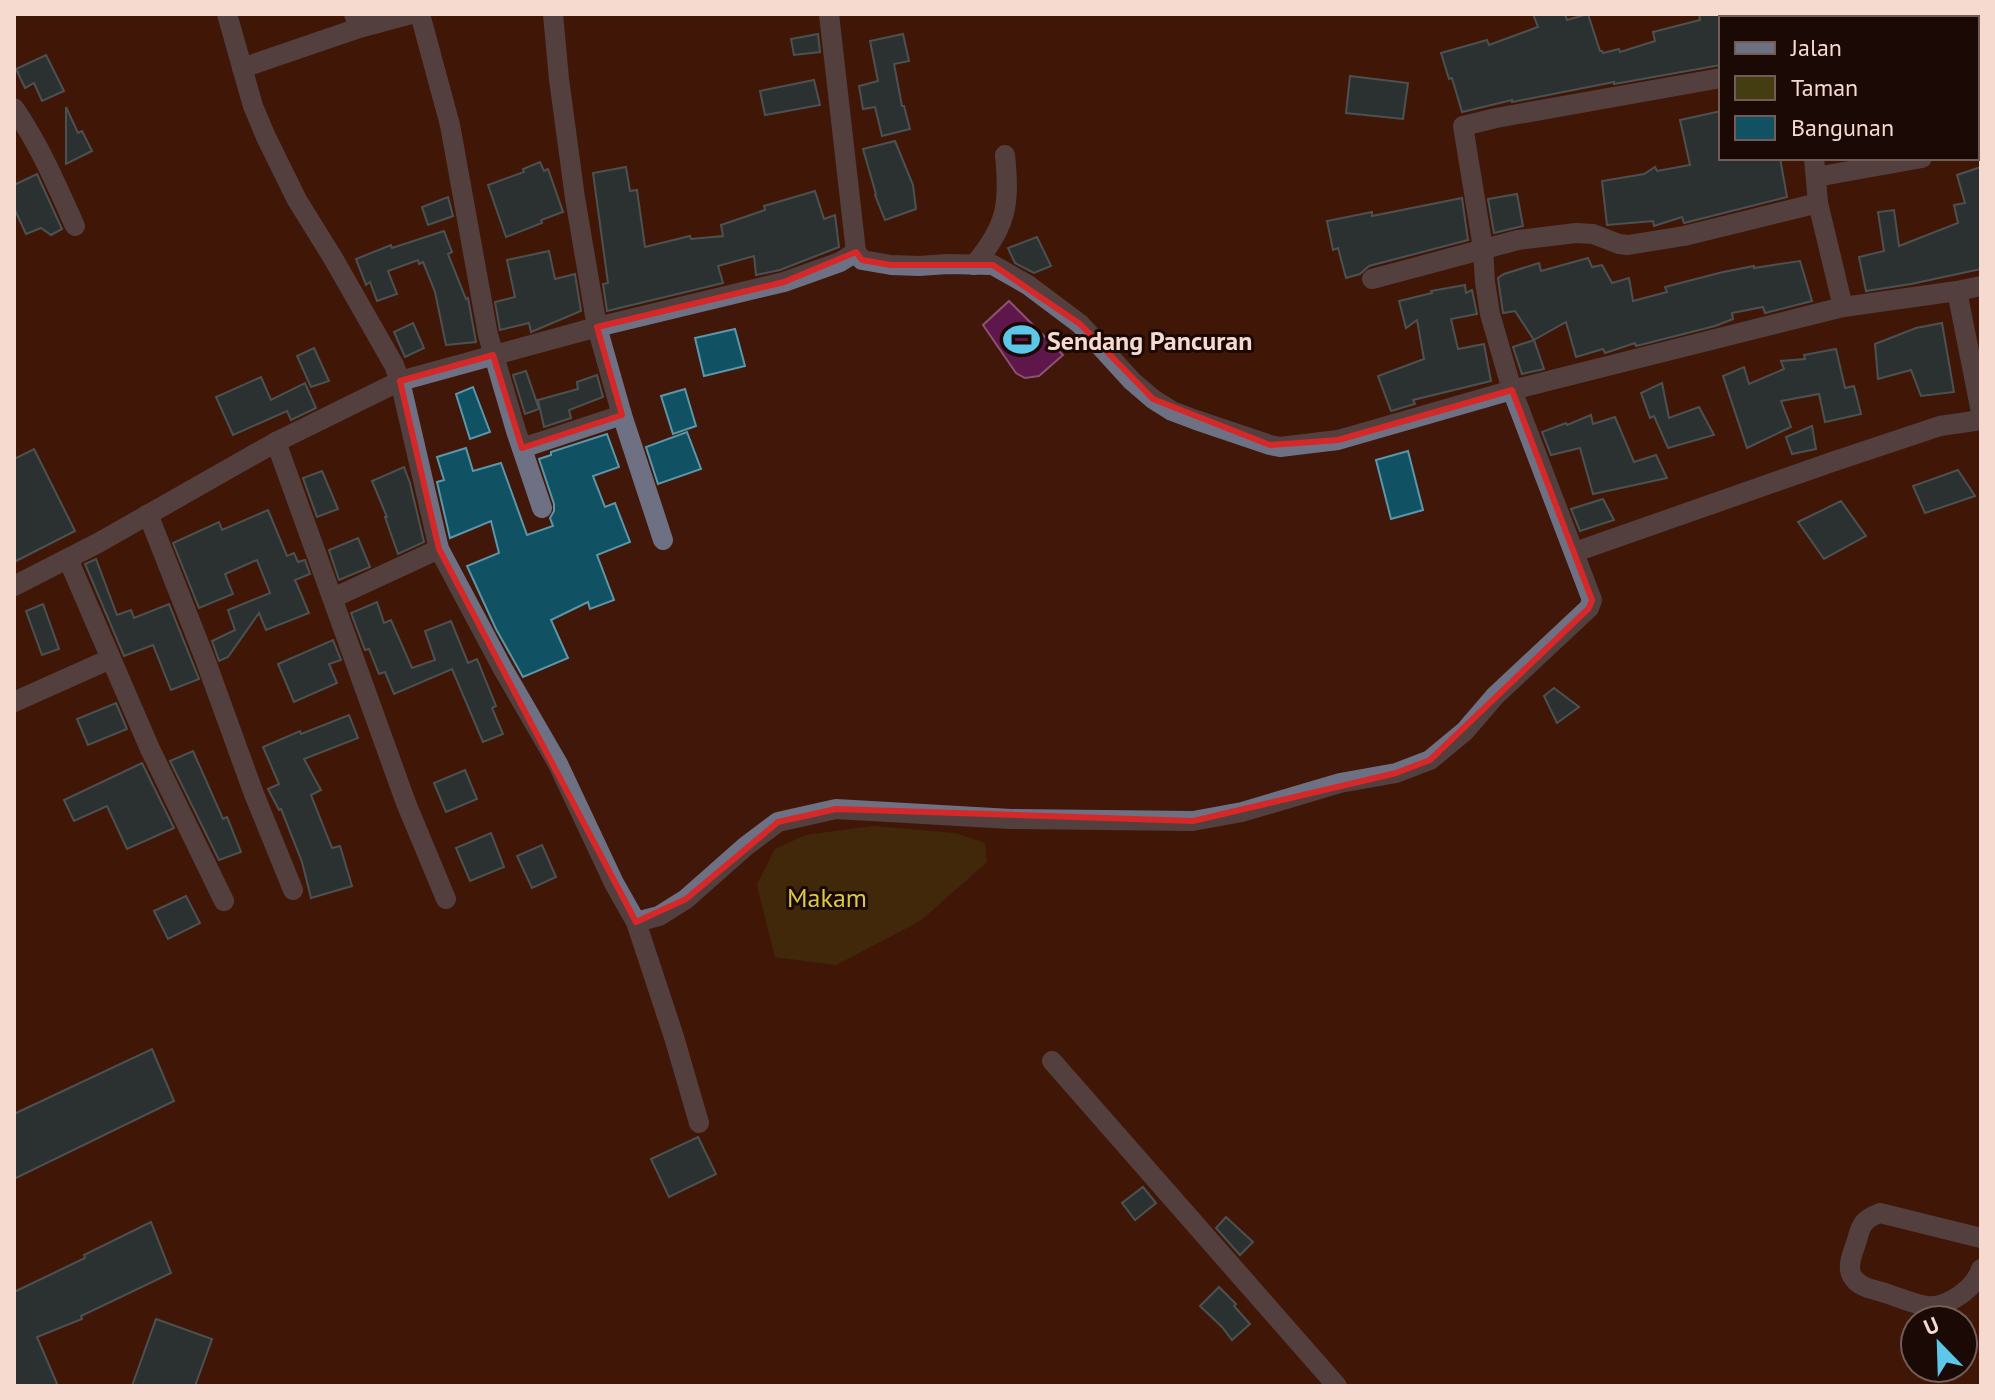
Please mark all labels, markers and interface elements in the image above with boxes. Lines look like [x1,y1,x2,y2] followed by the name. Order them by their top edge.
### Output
[1719,16,1979,160] legend
[1790,32,1842,63] text: Jalan
[1791,72,1858,103] text: Taman
[1791,112,1894,143] text: Bangunan
[1002,321,1040,359] sports icon: Sendang Pancuran
[1047,324,1252,357] place label: Sendang Pancuran
[787,881,867,914] park label: Makam
[1899,1304,1979,1384] north arrow
[1919,1310,1943,1341] text: U

